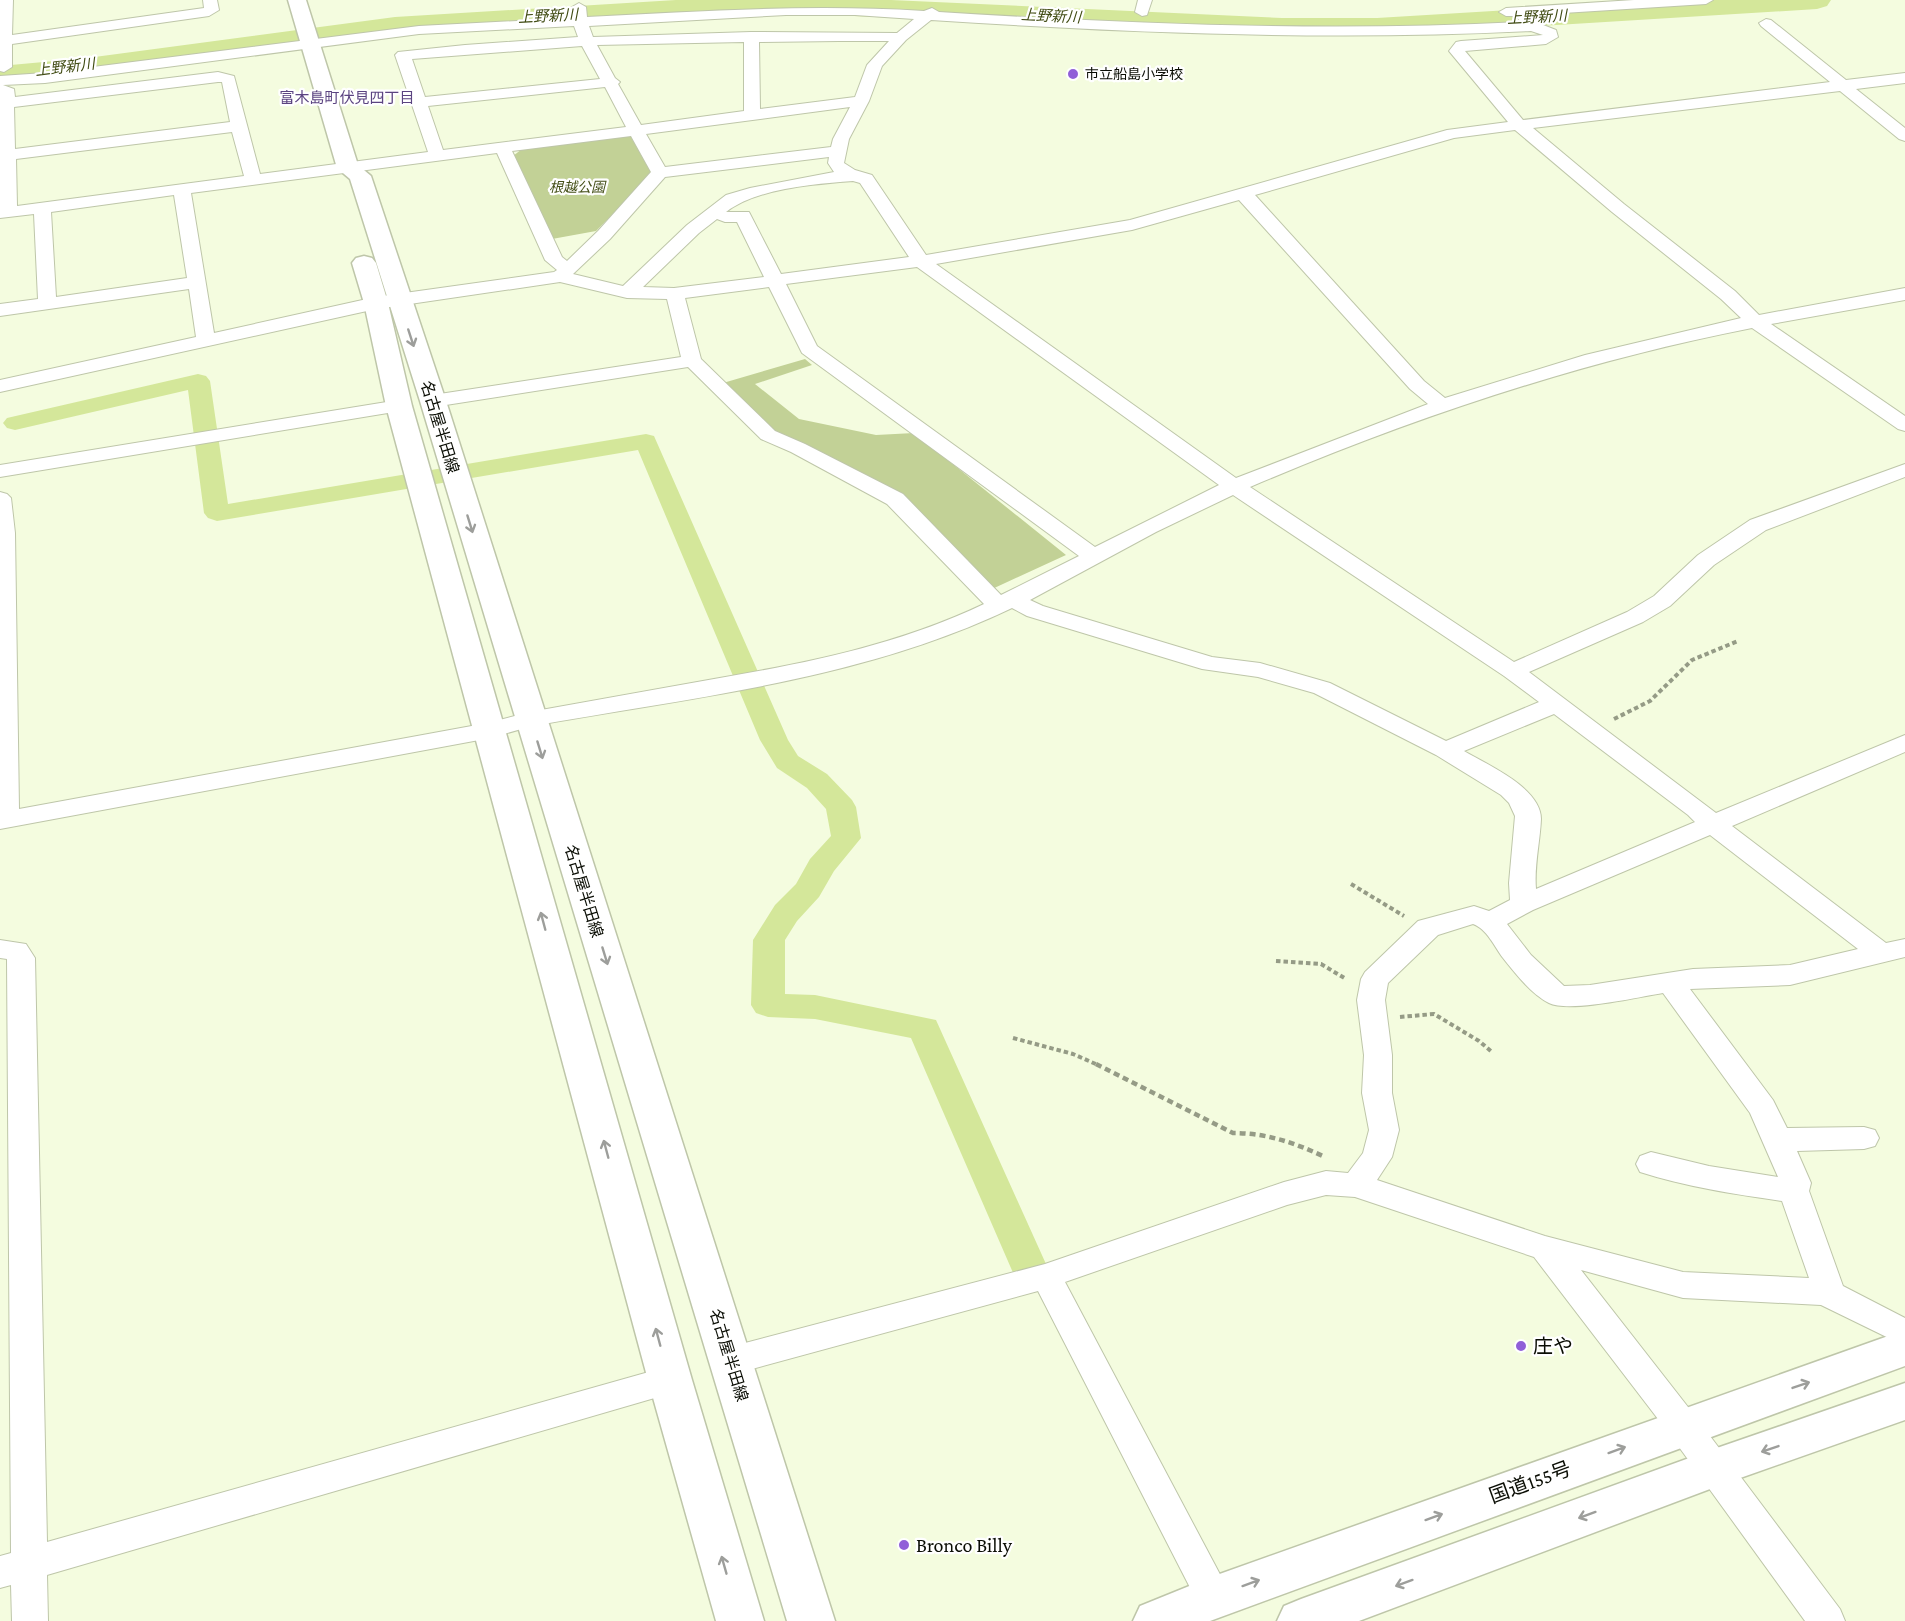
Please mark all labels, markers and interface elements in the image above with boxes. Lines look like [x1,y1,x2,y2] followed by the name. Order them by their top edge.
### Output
[518,6,580,26] water label: 上野新川
[1021,6,1083,26] water label: 上野新川
[1507,7,1569,27] water label: 上野新川
[34,55,98,79] water label: 上野新川
[1085,66,1183,82] place label: 市立船島小学校
[1066,67,1080,81] marker: 市立船島小学校
[279,90,415,106] district label: 富木島町伏見四丁目
[549,179,607,195] park label: 根越公園
[406,328,417,347] one-way arrow
[418,379,462,475] street label: 名古屋半田線
[465,514,476,533] one-way arrow
[535,740,546,759] one-way arrow
[562,843,606,939] street label: 名古屋半田線
[537,912,548,931] one-way arrow
[600,947,611,966] one-way arrow
[600,1140,612,1159] one-way arrow
[707,1307,751,1403] street label: 名古屋半田線
[652,1328,663,1347] one-way arrow
[1533,1335,1573,1357] place label: 庄や
[1514,1339,1528,1353] marker: 庄や
[1791,1379,1810,1390] one-way arrow
[1607,1444,1626,1455] one-way arrow
[1762,1444,1780,1455] one-way arrow
[1486,1457,1574,1507] street label: 国道155号
[1424,1510,1443,1521] one-way arrow
[1578,1511,1597,1522] one-way arrow
[916,1534,1013,1557] place label: Bronco Billy
[897,1538,911,1552] marker: Bronco Billy
[718,1556,729,1575] one-way arrow
[1241,1577,1259,1588] one-way arrow
[1396,1578,1414,1589] one-way arrow

